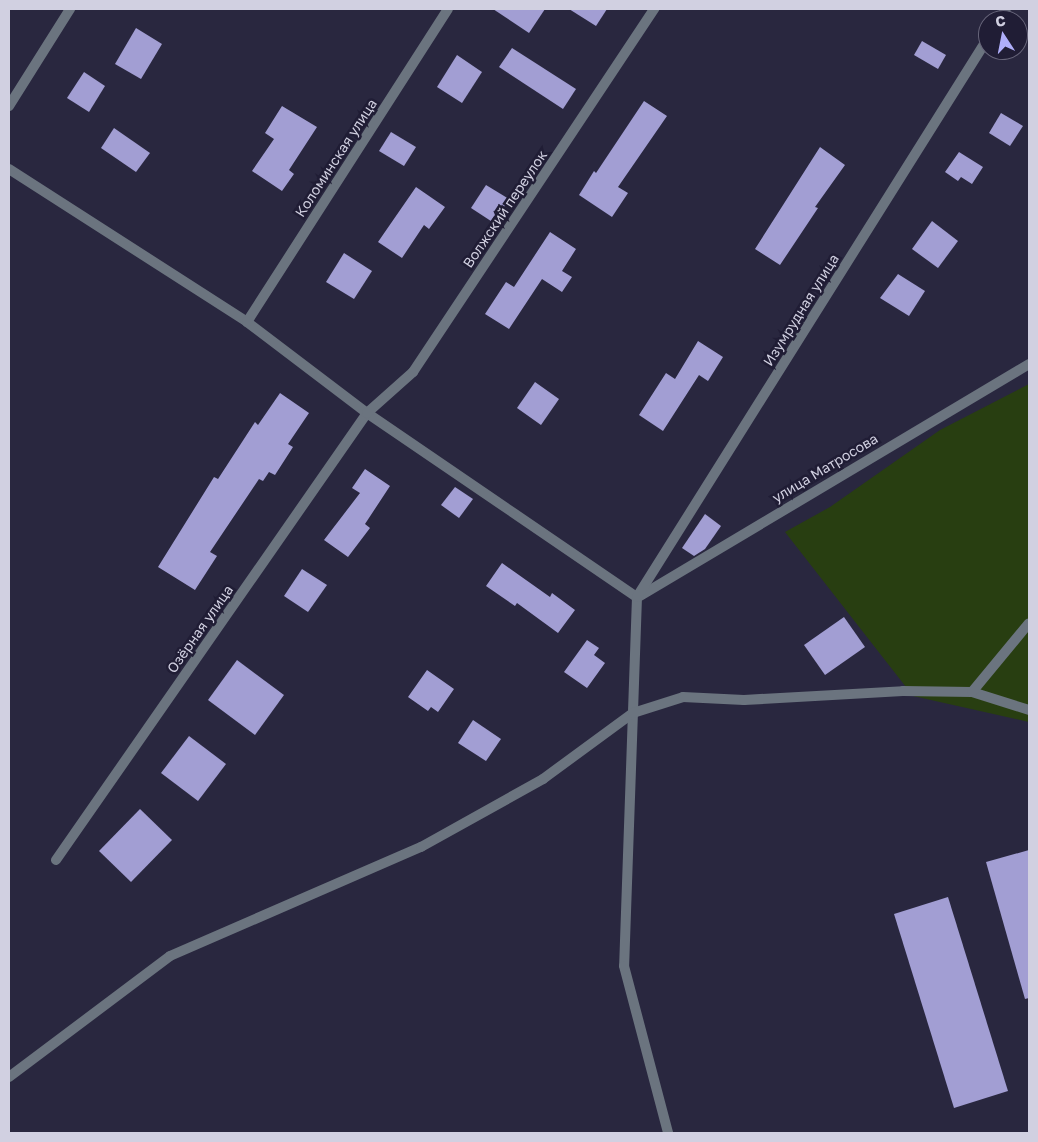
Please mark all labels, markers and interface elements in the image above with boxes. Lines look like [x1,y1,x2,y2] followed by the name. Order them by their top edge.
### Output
[978,10,1028,60] north arrow
[994,11,1007,30] text: С
[292,96,380,220] street label: Коломинская улица
[459,147,551,271] street label: Волжский переулок
[760,251,842,369] street label: Изумрудная улица
[769,430,881,506] street label: улица Матросова
[163,582,237,676] street label: Озёрная улица

